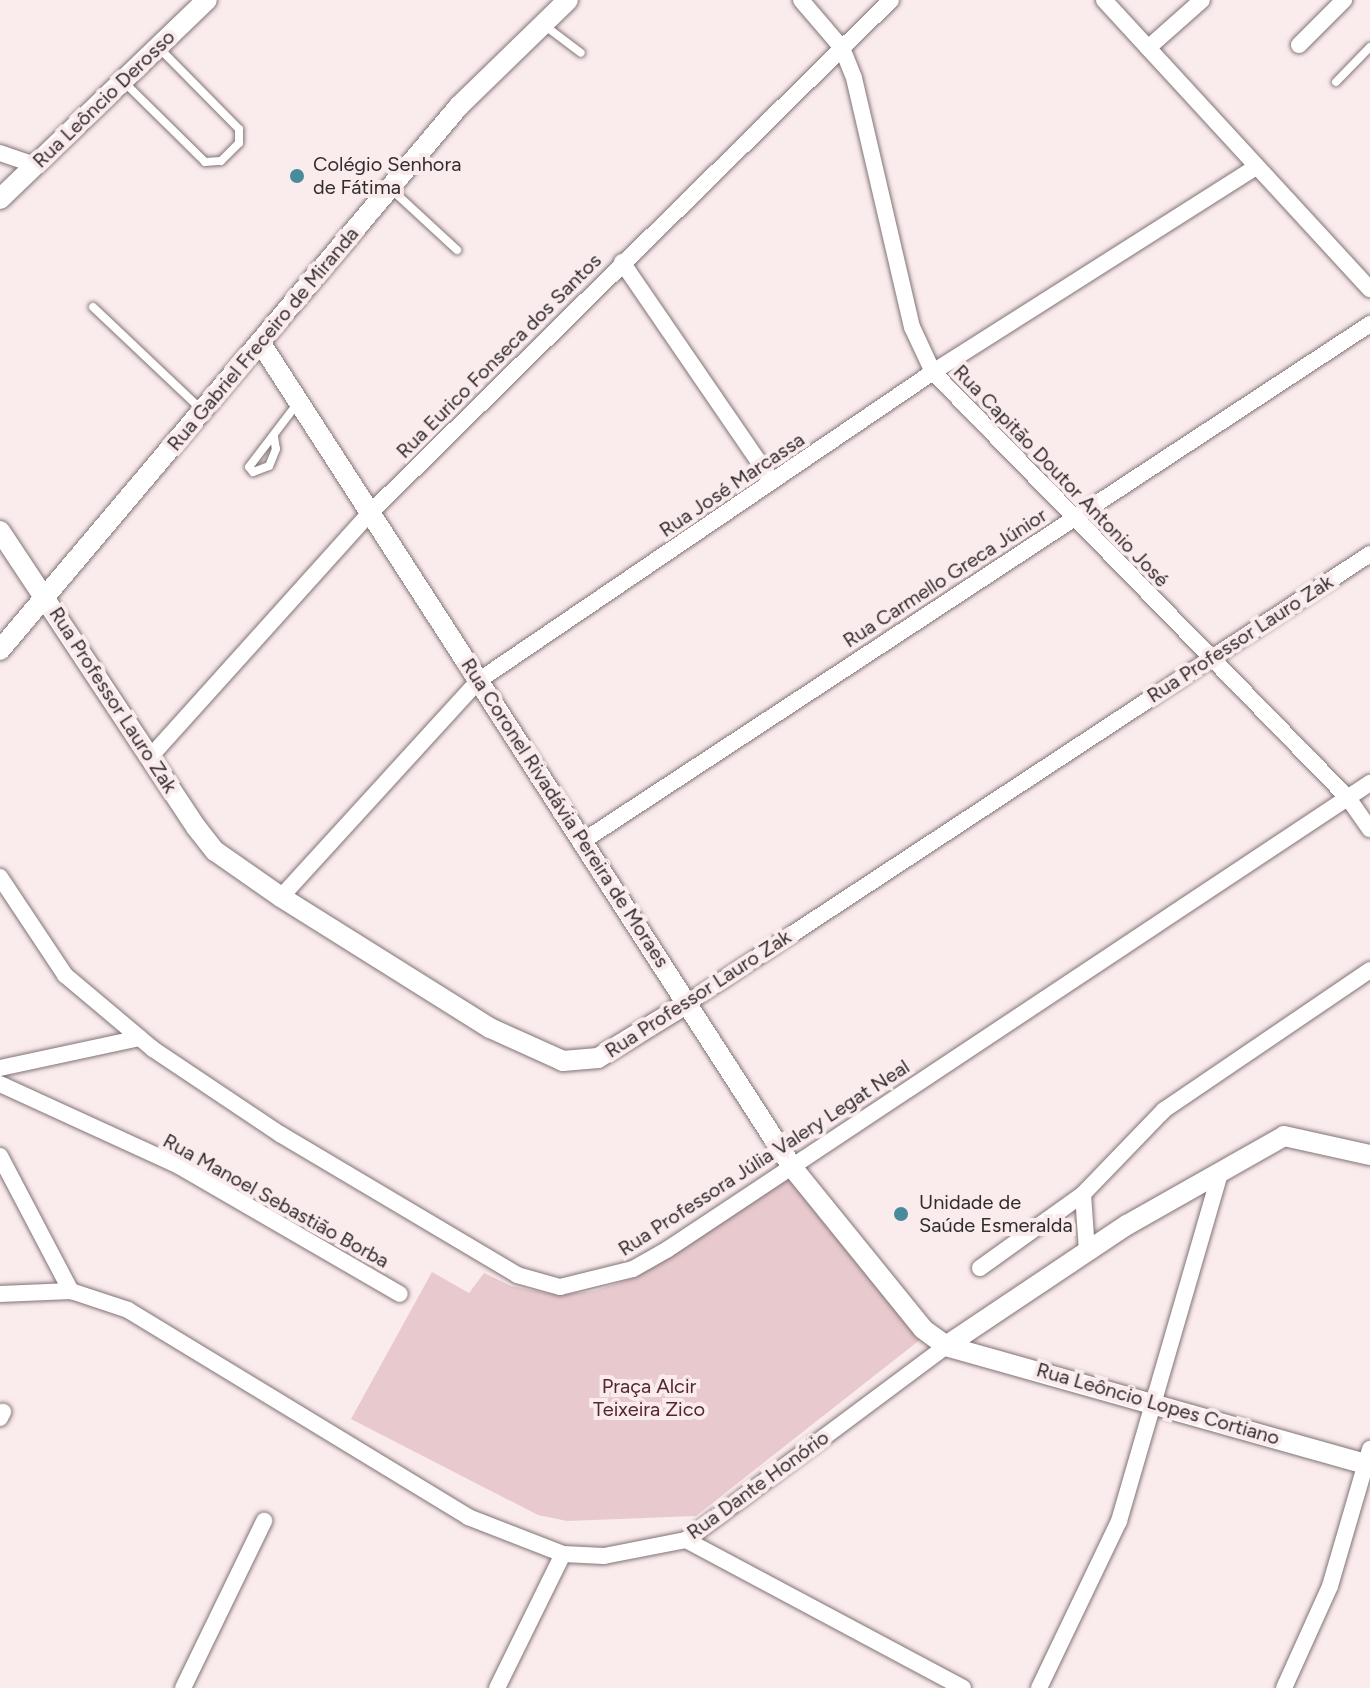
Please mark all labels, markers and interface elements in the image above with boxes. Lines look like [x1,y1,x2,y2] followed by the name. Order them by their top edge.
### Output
[28,25,180,173] street label: Rua Leôncio Derosso
[313,152,461,199] place label: Colégio Senhora de Fátima
[288,167,306,185] marker: Colégio Senhora de Fátima
[162,222,364,456] street label: Rua Gabriel Freceiro de Miranda
[392,249,606,463] street label: Rua Eurico Fonseca dos Santos
[948,360,1174,592] street label: Rua Capitão Doutor Antonio José
[655,428,809,542] street label: Rua José Marcassa
[839,503,1051,653] street label: Rua Carmello Greca Júnior
[1143,570,1337,708] street label: Rua Professor Lauro Zak
[44,603,182,797] street label: Rua Professor Lauro Zak
[456,654,674,972] street label: Rua Coronel Rivadávia Pereira de Moraes
[601,925,795,1063] street label: Rua Professor Lauro Zak
[614,1055,914,1261] street label: Rua Professora Júlia Valery Legat Neal
[159,1129,393,1273] street label: Rua Manoel Sebastião Borba
[919,1190,1073,1237] place label: Unidade de Saúde Esmeralda
[890,1203,912,1225] marker: Unidade de Saúde Esmeralda
[1034,1358,1282,1450] street label: Rua Leôncio Lopes Cortiano
[593,1375,705,1422] park label: Praça Alcir Teixeira Zico
[682,1425,834,1545] street label: Rua Dante Honório

